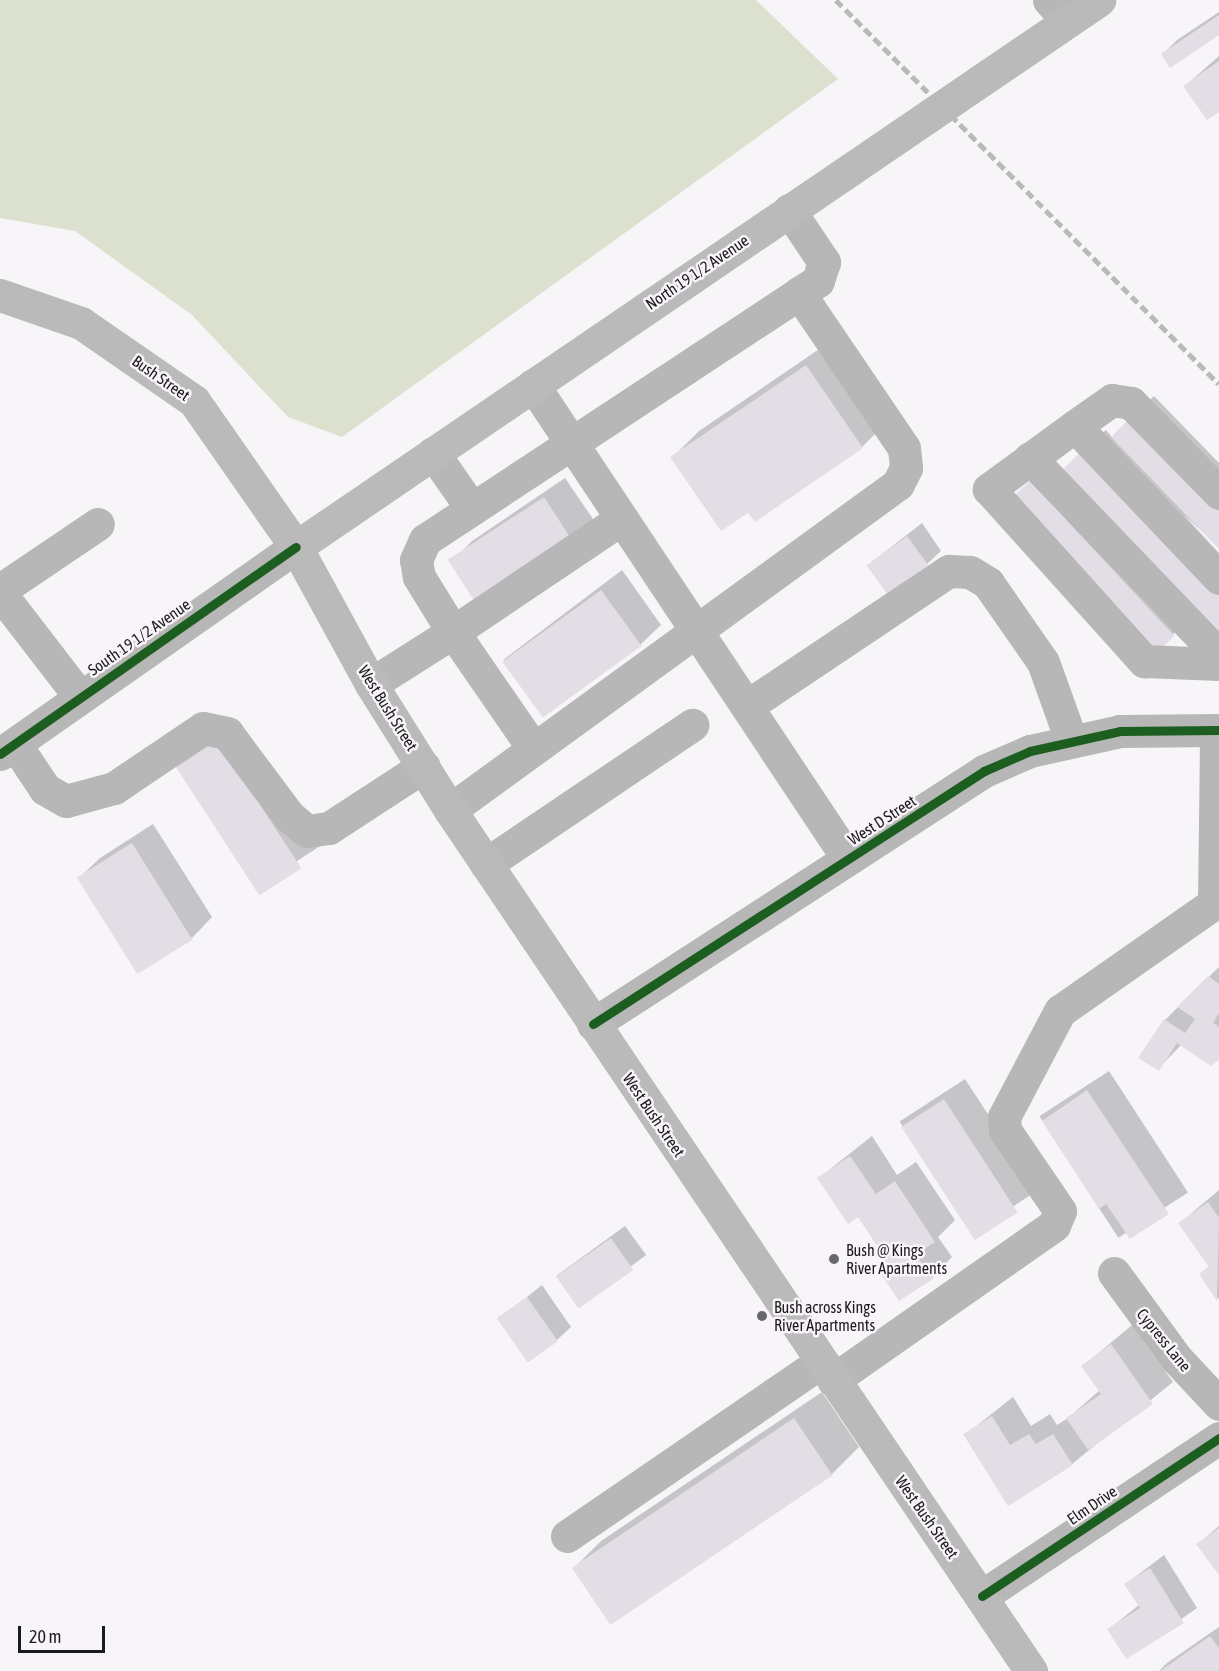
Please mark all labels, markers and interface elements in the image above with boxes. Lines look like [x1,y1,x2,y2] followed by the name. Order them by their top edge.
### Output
[642,230,752,314] street label: North 19 1/2 Avenue
[128,351,194,405] street label: Bush Street
[84,595,194,679] street label: South 19 1/2 Avenue
[354,662,422,754] street label: West Bush Street
[844,791,920,849] street label: West D Street
[619,1069,689,1161] street label: West Bush Street
[846,1240,947,1278] place label: Bush @ Kings River Apartments
[827,1252,841,1266] marker: Bush @ Kings River Apartments
[774,1297,876,1335] place label: Bush across Kings River Apartments
[1133,1305,1195,1375] street label: Cypress Lane
[755,1309,769,1323] marker: Bush across Kings River Apartments
[891,1472,963,1562] street label: West Bush Street
[1063,1481,1121,1529] street label: Elm Drive
[21,1614,108,1652] scale bar
[29,1626,61,1647] text: 20 m

